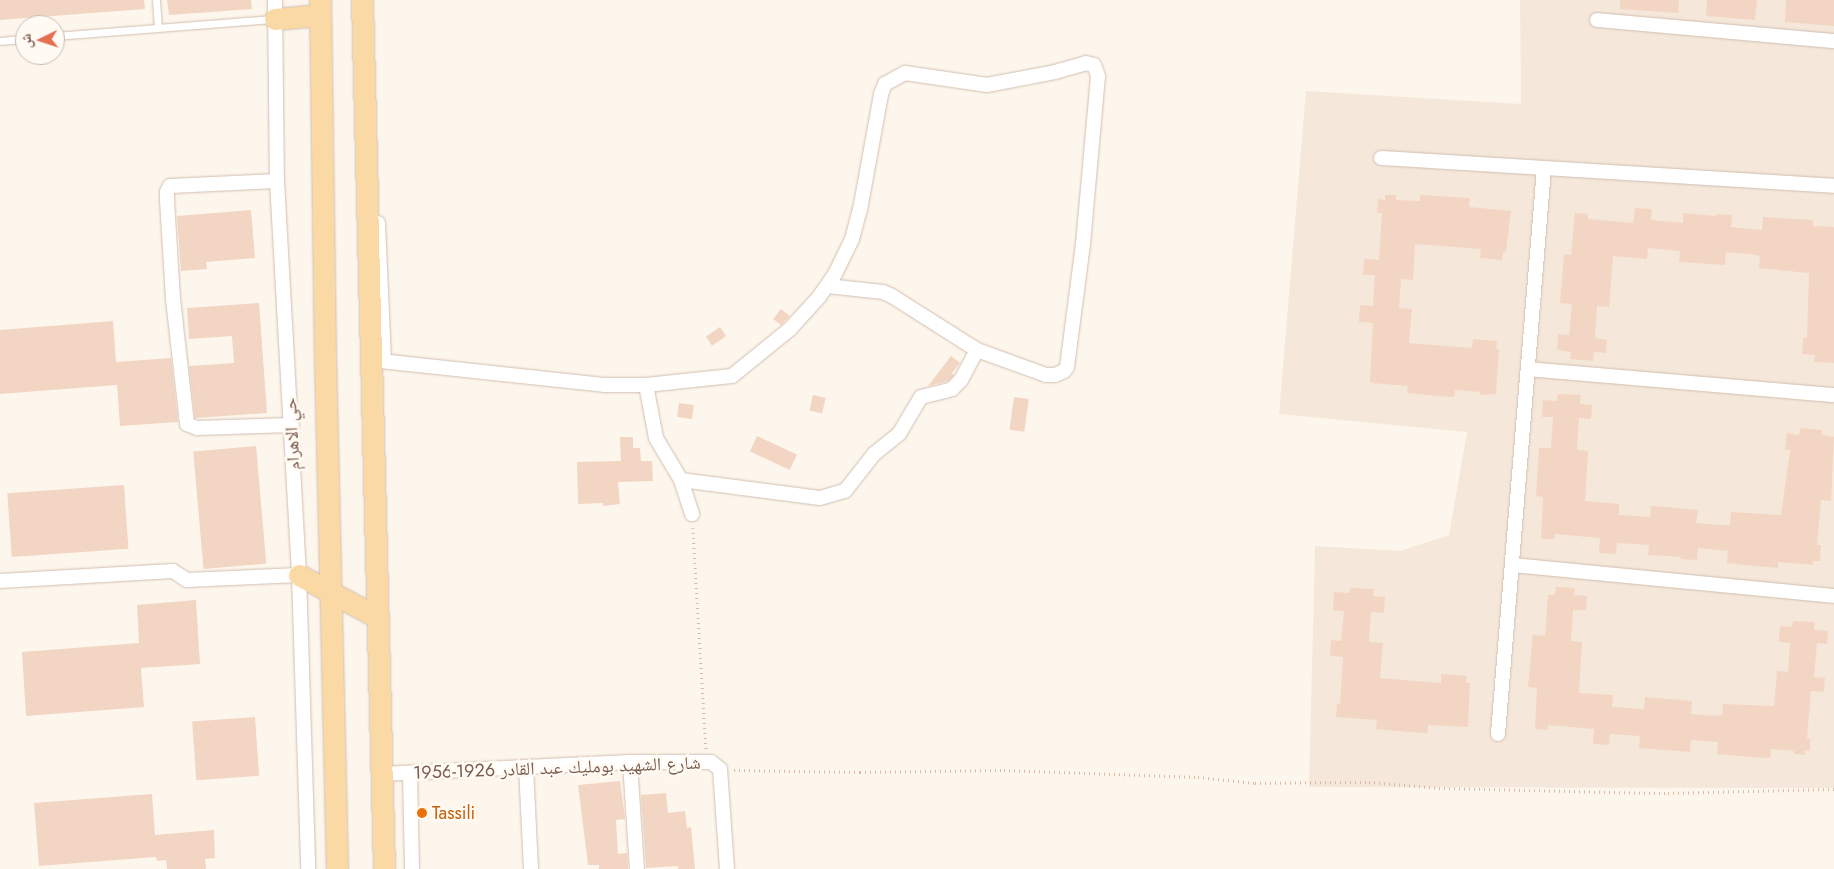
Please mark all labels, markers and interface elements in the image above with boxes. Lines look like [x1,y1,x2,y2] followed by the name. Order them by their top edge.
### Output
[15,15,65,65] north arrow
[16,33,37,49] text: ش
[279,397,305,471] street label: حي الاهرام
[413,752,701,784] street label: شارع الشهيد بومليك عبد القادر 1926-1956
[432,802,475,824] place label: Tassili
[416,807,428,819] marker: Tassili

